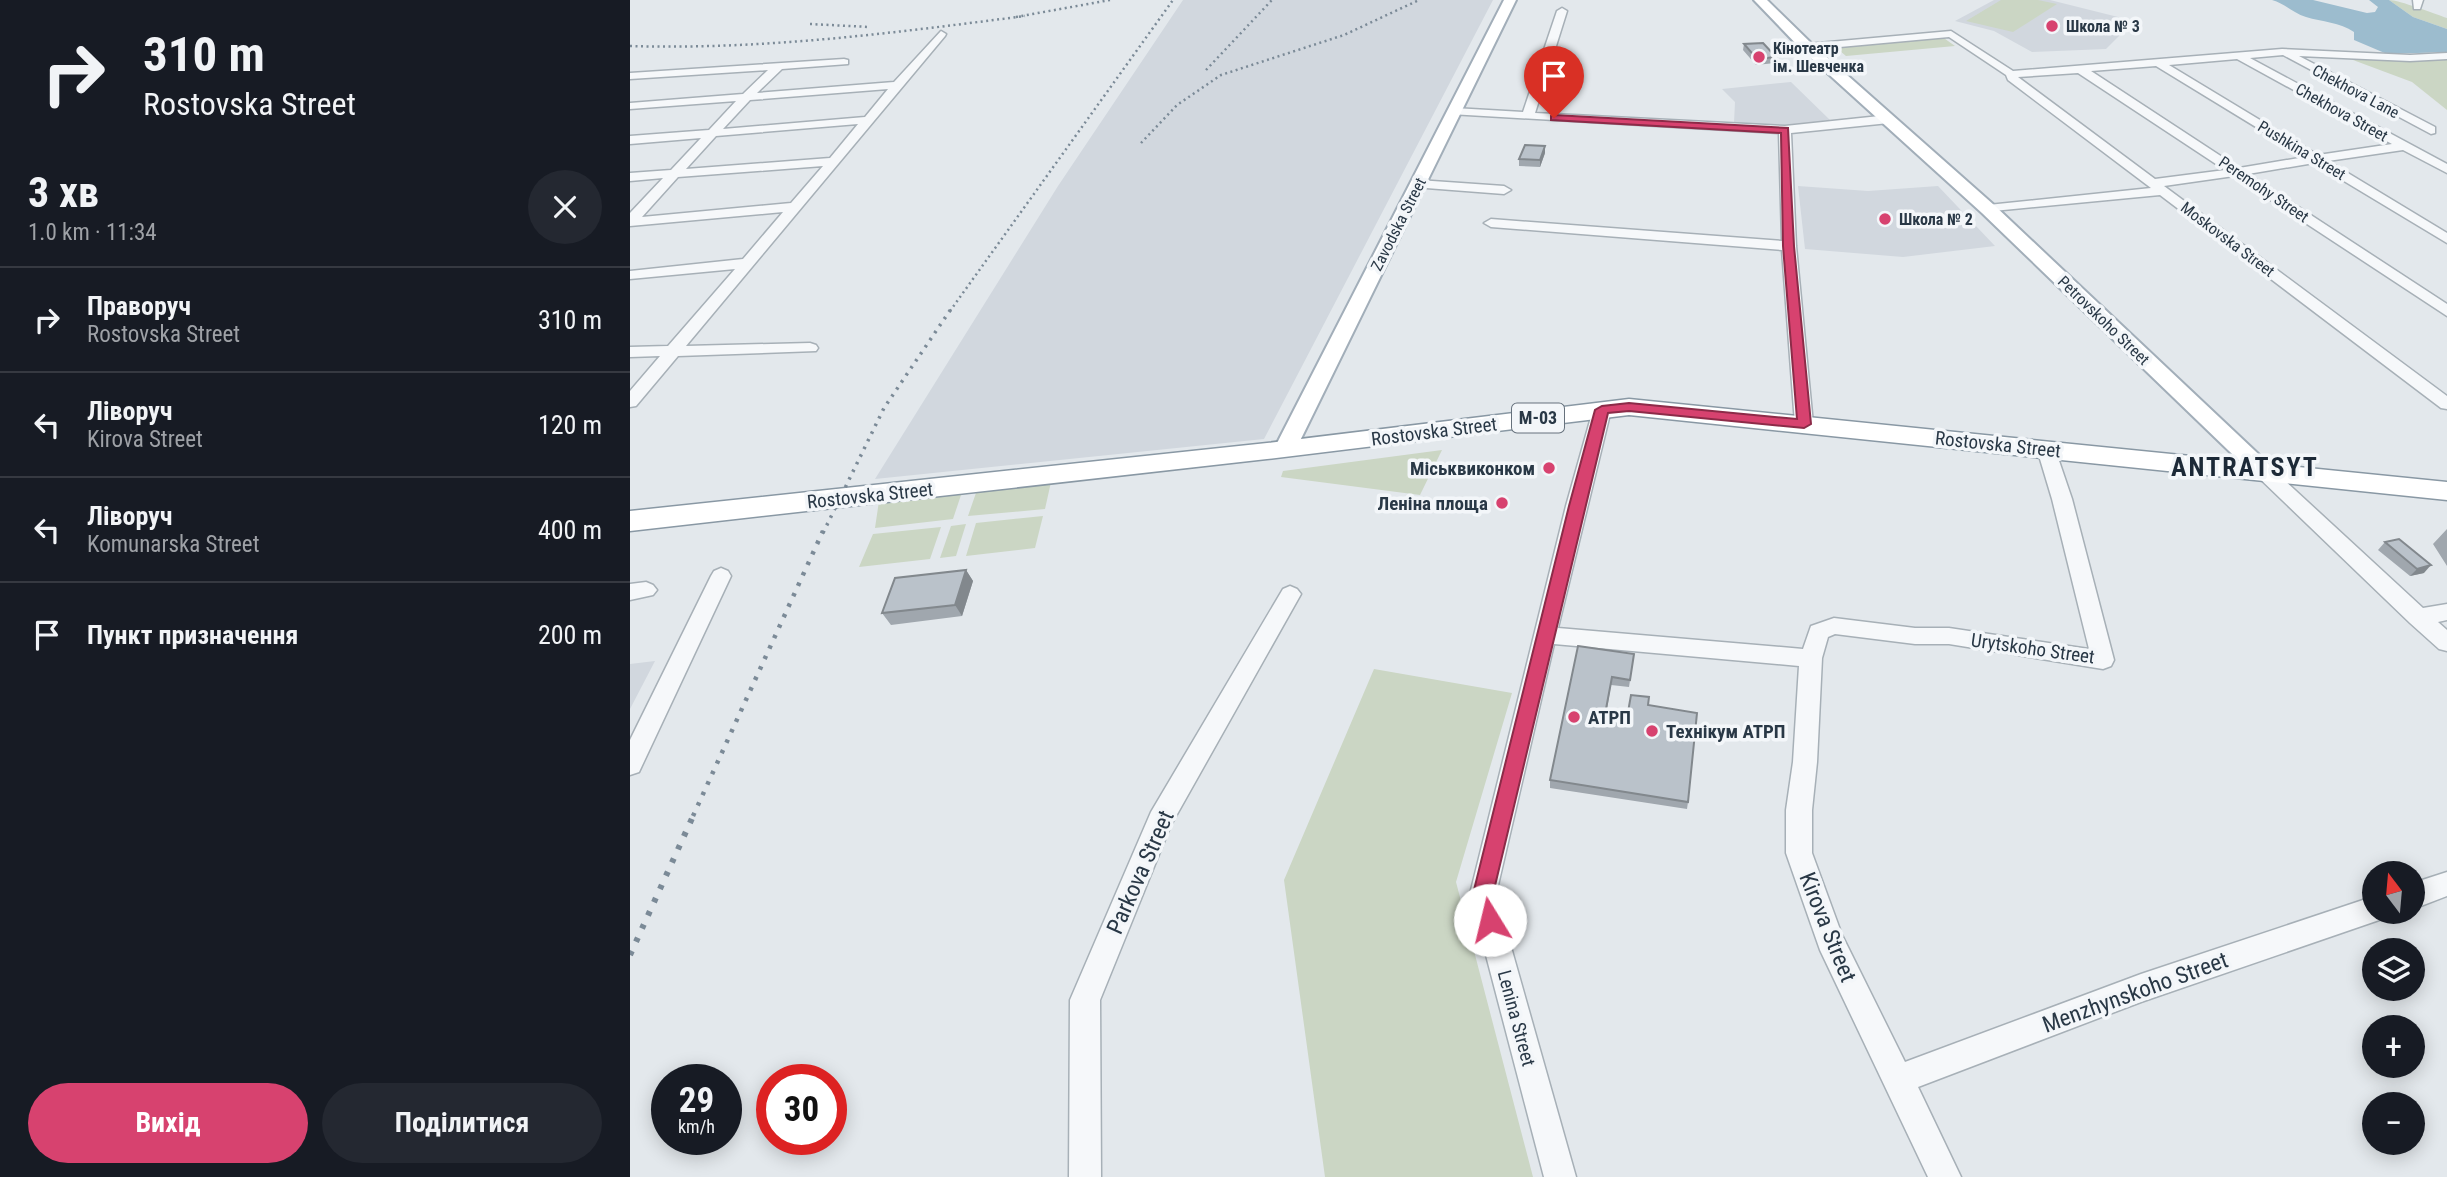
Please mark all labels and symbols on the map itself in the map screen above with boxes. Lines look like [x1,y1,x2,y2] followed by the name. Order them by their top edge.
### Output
[2066,17,2140,36] place label: Школа № 3
[2044,18,2060,34] marker: Школа № 3
[1773,39,1864,76] place label: Кінотеатр ім. Шевченка
[1524,46,1584,118] pin
[1751,49,1767,65] marker: Кінотеатр ім. Шевченка
[2309,61,2402,122] street label: Chekhova Lane
[2292,79,2392,146] street label: Chekhova Street
[2254,117,2349,184] street label: Pushkina Street
[2215,152,2312,227] street label: Peremohy Street
[1367,174,1430,274] street label: Zavodska Street
[2177,198,2279,281] street label: Moskovska Street
[1899,210,1973,229] place label: Школа № 2
[1877,211,1893,227] marker: Школа № 2
[2054,272,2154,369] street label: Petrovskoho Street
[1512,404,1564,432] road number: М-03
[1370,412,1498,451] street label: Rostovska Street
[1934,426,2062,463] street label: Rostovska Street
[2171,452,2319,482] district label: ANTRATSYT
[1410,457,1535,480] place label: Міськвиконком
[1541,460,1557,476] marker: Міськвиконком
[806,477,934,514] street label: Rostovska Street
[1378,492,1488,515] place label: Леніна площа
[1494,495,1510,511] marker: Леніна площа
[1970,628,2096,669] street label: Urytskoho Street
[1588,706,1631,729] place label: АТРП
[1566,709,1582,725] marker: АТРП
[1666,720,1785,743] place label: Технікум АТРП
[1644,723,1660,739] marker: Технікум АТРП
[1101,806,1180,938] street label: Parkova Street
[2362,861,2426,924] north arrow
[1793,868,1862,986] street label: Kirova Street
[1453,883,1527,957] position arrow
[2039,946,2232,1039] street label: Menzhynskoho Street
[1493,967,1540,1069] street label: Lenina Street
[756,1064,847,1155] speed limit sign: 30

